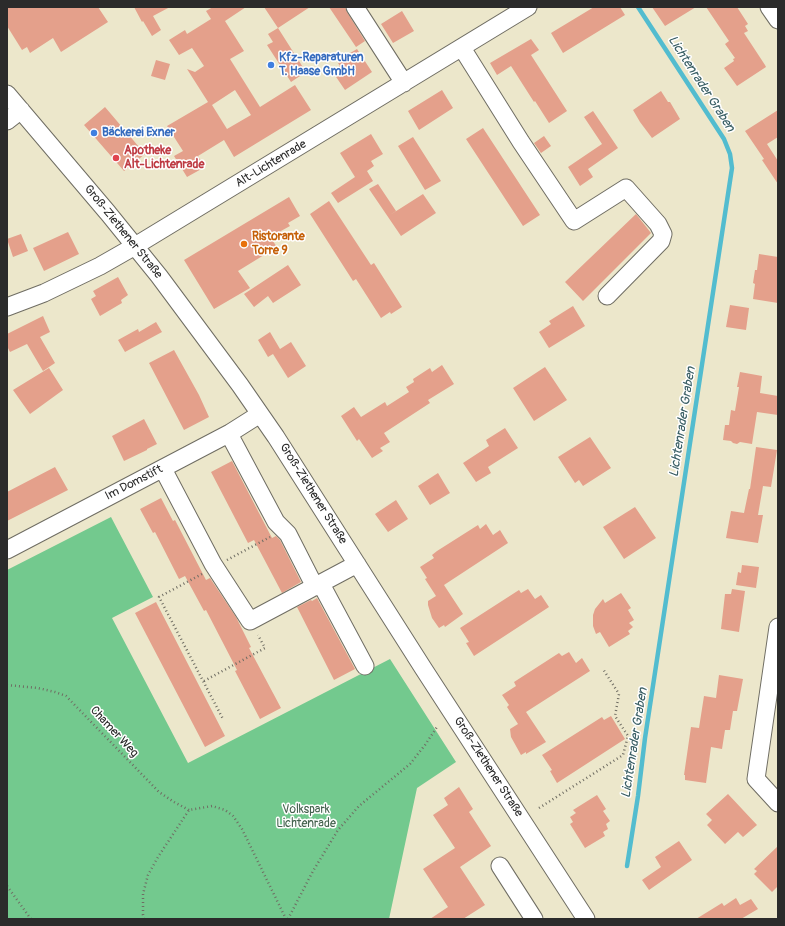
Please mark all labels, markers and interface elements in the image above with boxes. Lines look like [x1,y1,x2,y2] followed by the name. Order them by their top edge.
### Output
[664,33,738,135] water label: Lichtenrader Graben
[279,51,363,79] place label: Kfz-Reparaturen T. Haase GmbH
[266,60,276,70] marker: Kfz-Reparaturen T. Haase GmbH
[102,126,175,140] place label: Bäckerei Exner
[89,128,99,138] marker: Bäckerei Exner
[233,137,309,191] street label: Alt-Lichtenrade
[124,144,204,172] place label: Apotheke Alt-Lichtenrade
[111,153,121,163] marker: Apotheke Alt-Lichtenrade
[81,182,165,282] street label: Groß-Ziethener Straße
[252,230,305,258] place label: Ristorante Torre 9
[239,239,249,249] marker: Ristorante Torre 9
[667,366,699,478] water label: Lichtenrader Graben
[276,441,350,547] street label: Groß-Ziethener Straße
[103,462,165,504] street label: Im Domstift
[619,687,651,799] water label: Lichtenrader Graben
[87,704,141,760] street label: Chamer Weg
[450,714,526,820] street label: Groß-Ziethener Straße
[276,803,336,831] park label: Volkspark Lichtenrade

